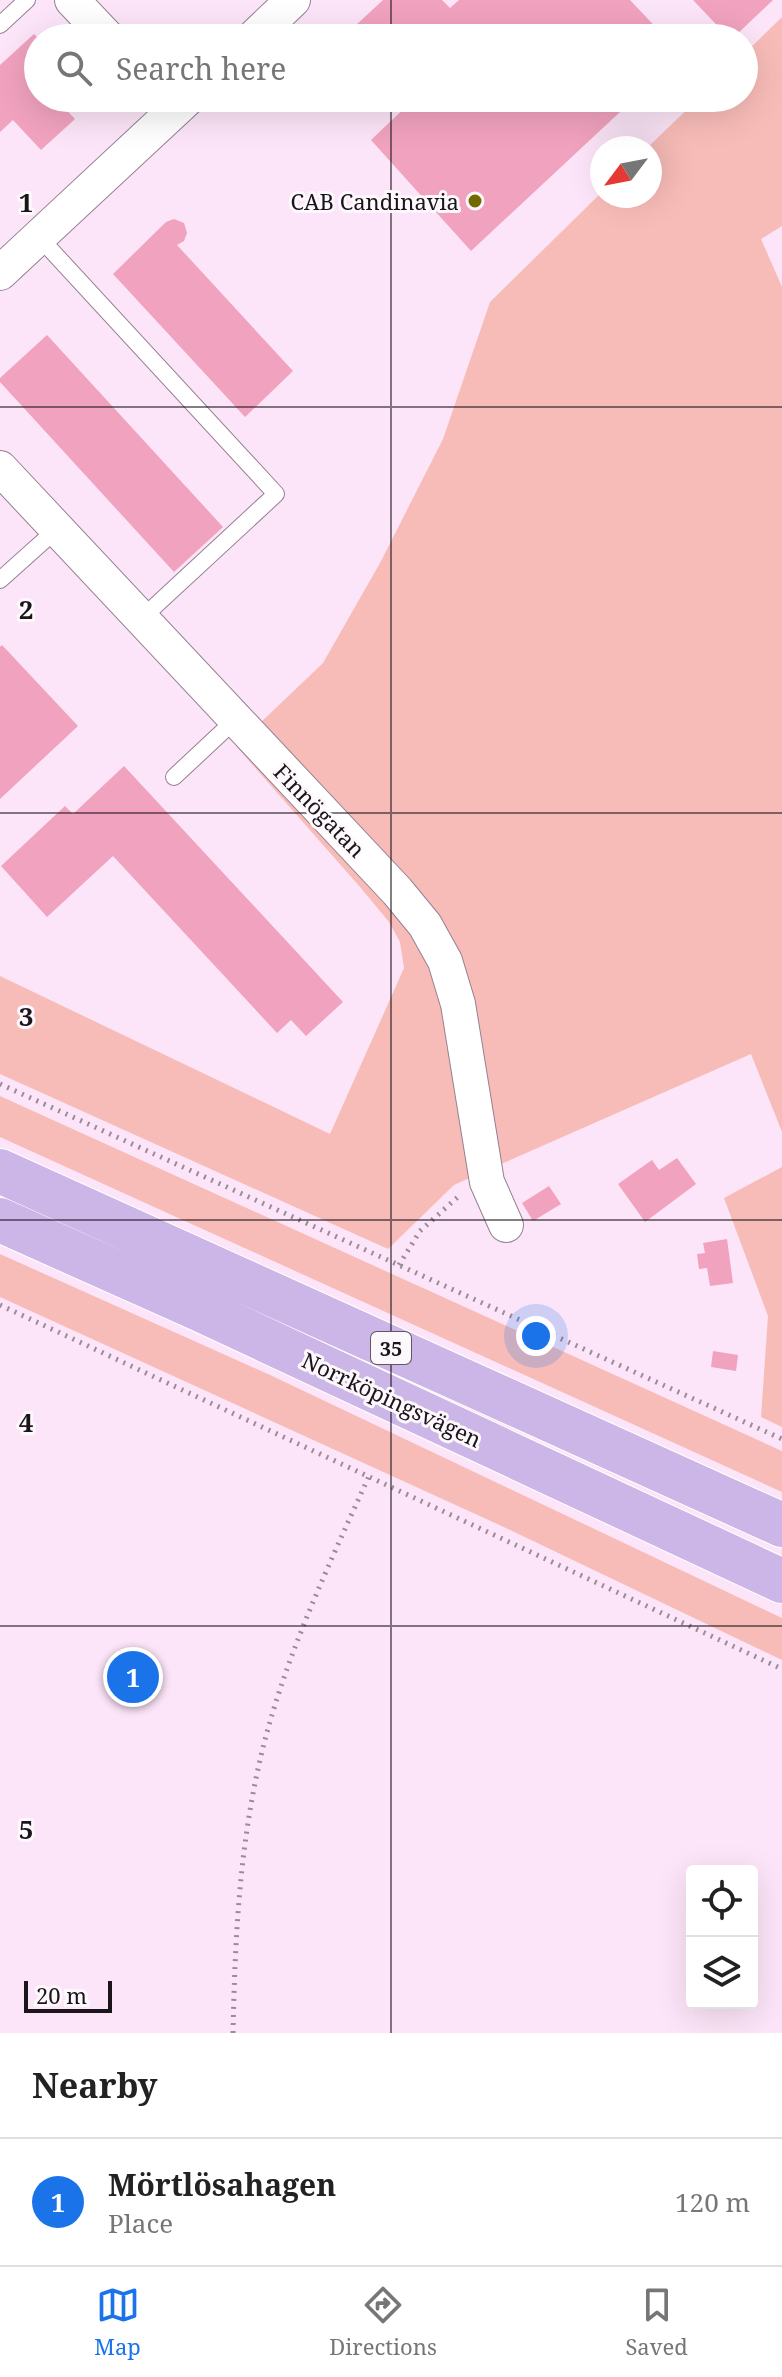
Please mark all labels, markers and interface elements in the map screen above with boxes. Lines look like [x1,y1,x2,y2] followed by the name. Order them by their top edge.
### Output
[24,24,758,112] search box
[52,46,96,90] icon: search
[116,48,286,89] text: Search here
[590,136,662,208] north arrow
[19,184,33,220] text: 1
[291,186,459,216] place label: CAB Candinavia
[466,192,484,210] marker: CAB Candinavia
[19,591,33,627] text: 2
[268,757,372,863] street label: Finnögatan
[19,998,33,1034] text: 3
[516,1316,556,1356] your location
[371,1332,411,1364] road number: 35
[297,1344,487,1454] street label: Norrköpingsvägen
[19,1404,34,1440] text: 4
[107,1647,159,1707] pin: 1
[19,1811,33,1847] text: 5
[686,1865,758,2009] map controls
[686,1865,758,1937] button: locate
[686,1937,758,2009] button: layers
[24,1977,112,2013] scale bar
[36,1980,87,2010] text: 20 m
[32,2062,158,2108] text: Nearby
[108,2164,336,2205] text: Mörtlösahagen
[51,2184,65,2220] text: 1
[675,2184,750,2220] text: 120 m
[108,2205,173,2241] text: Place
[94,2283,141,2361] tab: Map
[329,2283,437,2361] tab: Directions
[625,2283,688,2361] tab: Saved

